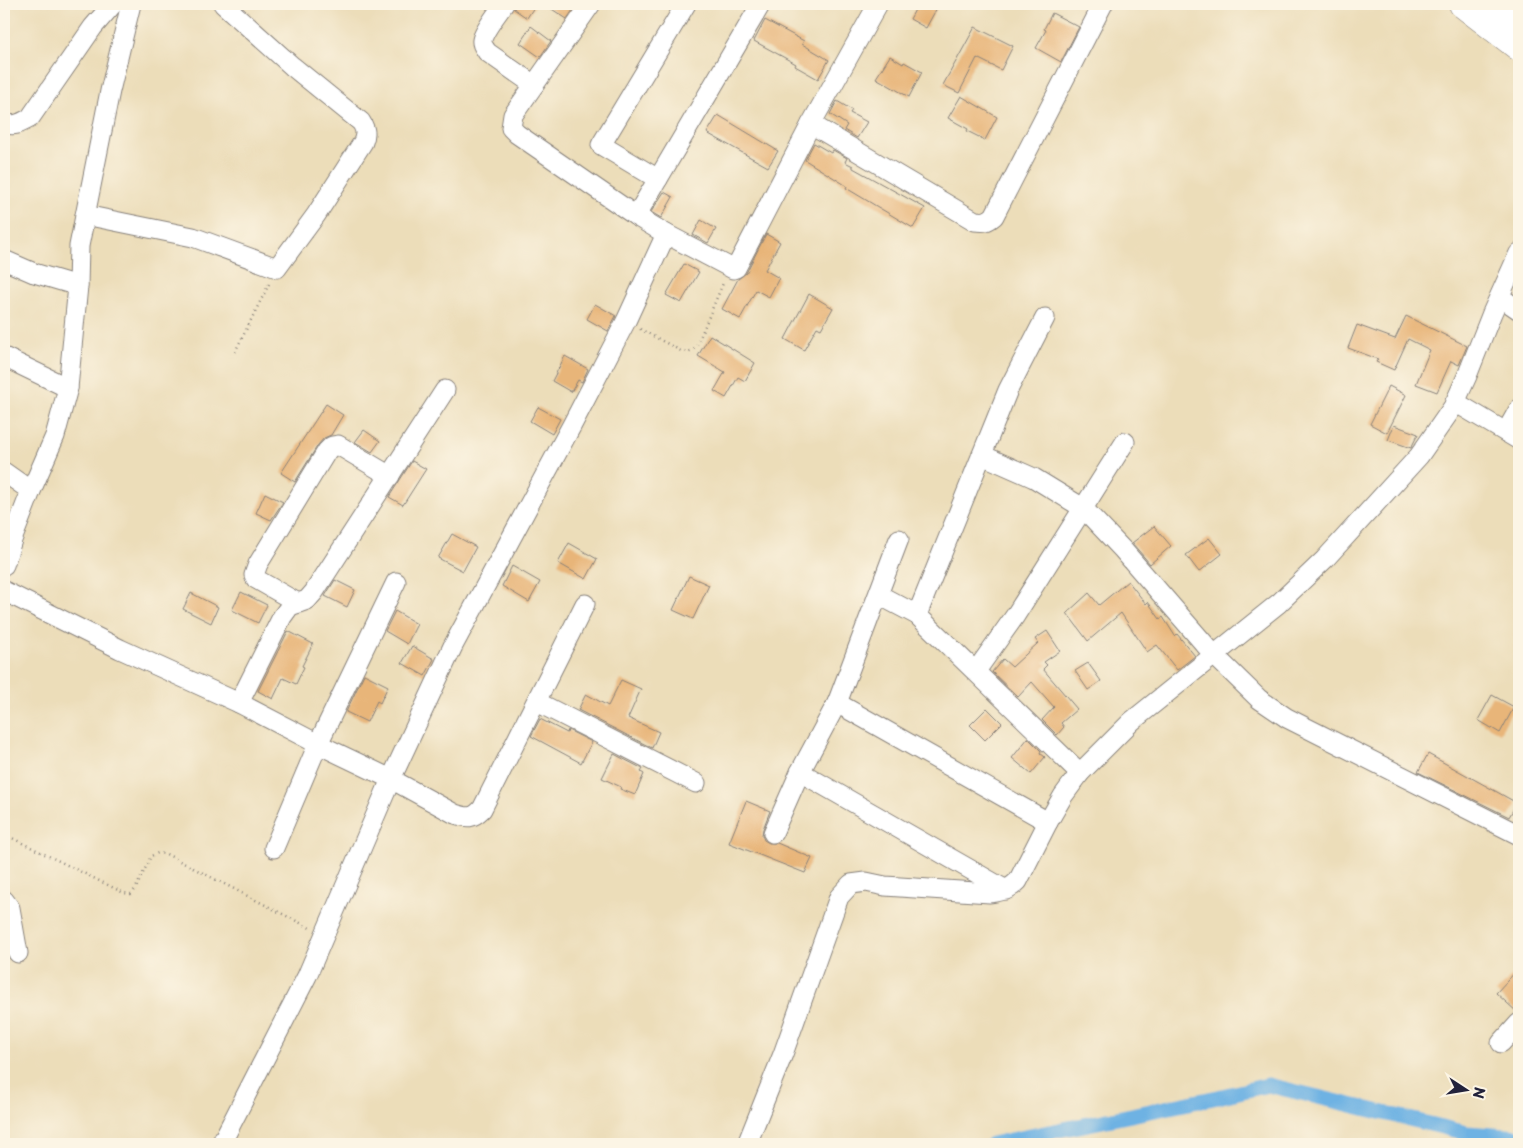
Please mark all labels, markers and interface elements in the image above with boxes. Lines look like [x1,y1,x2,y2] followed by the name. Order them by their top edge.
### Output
[1440,1066,1490,1116] north arrow
[1468,1085,1491,1100] text: N

